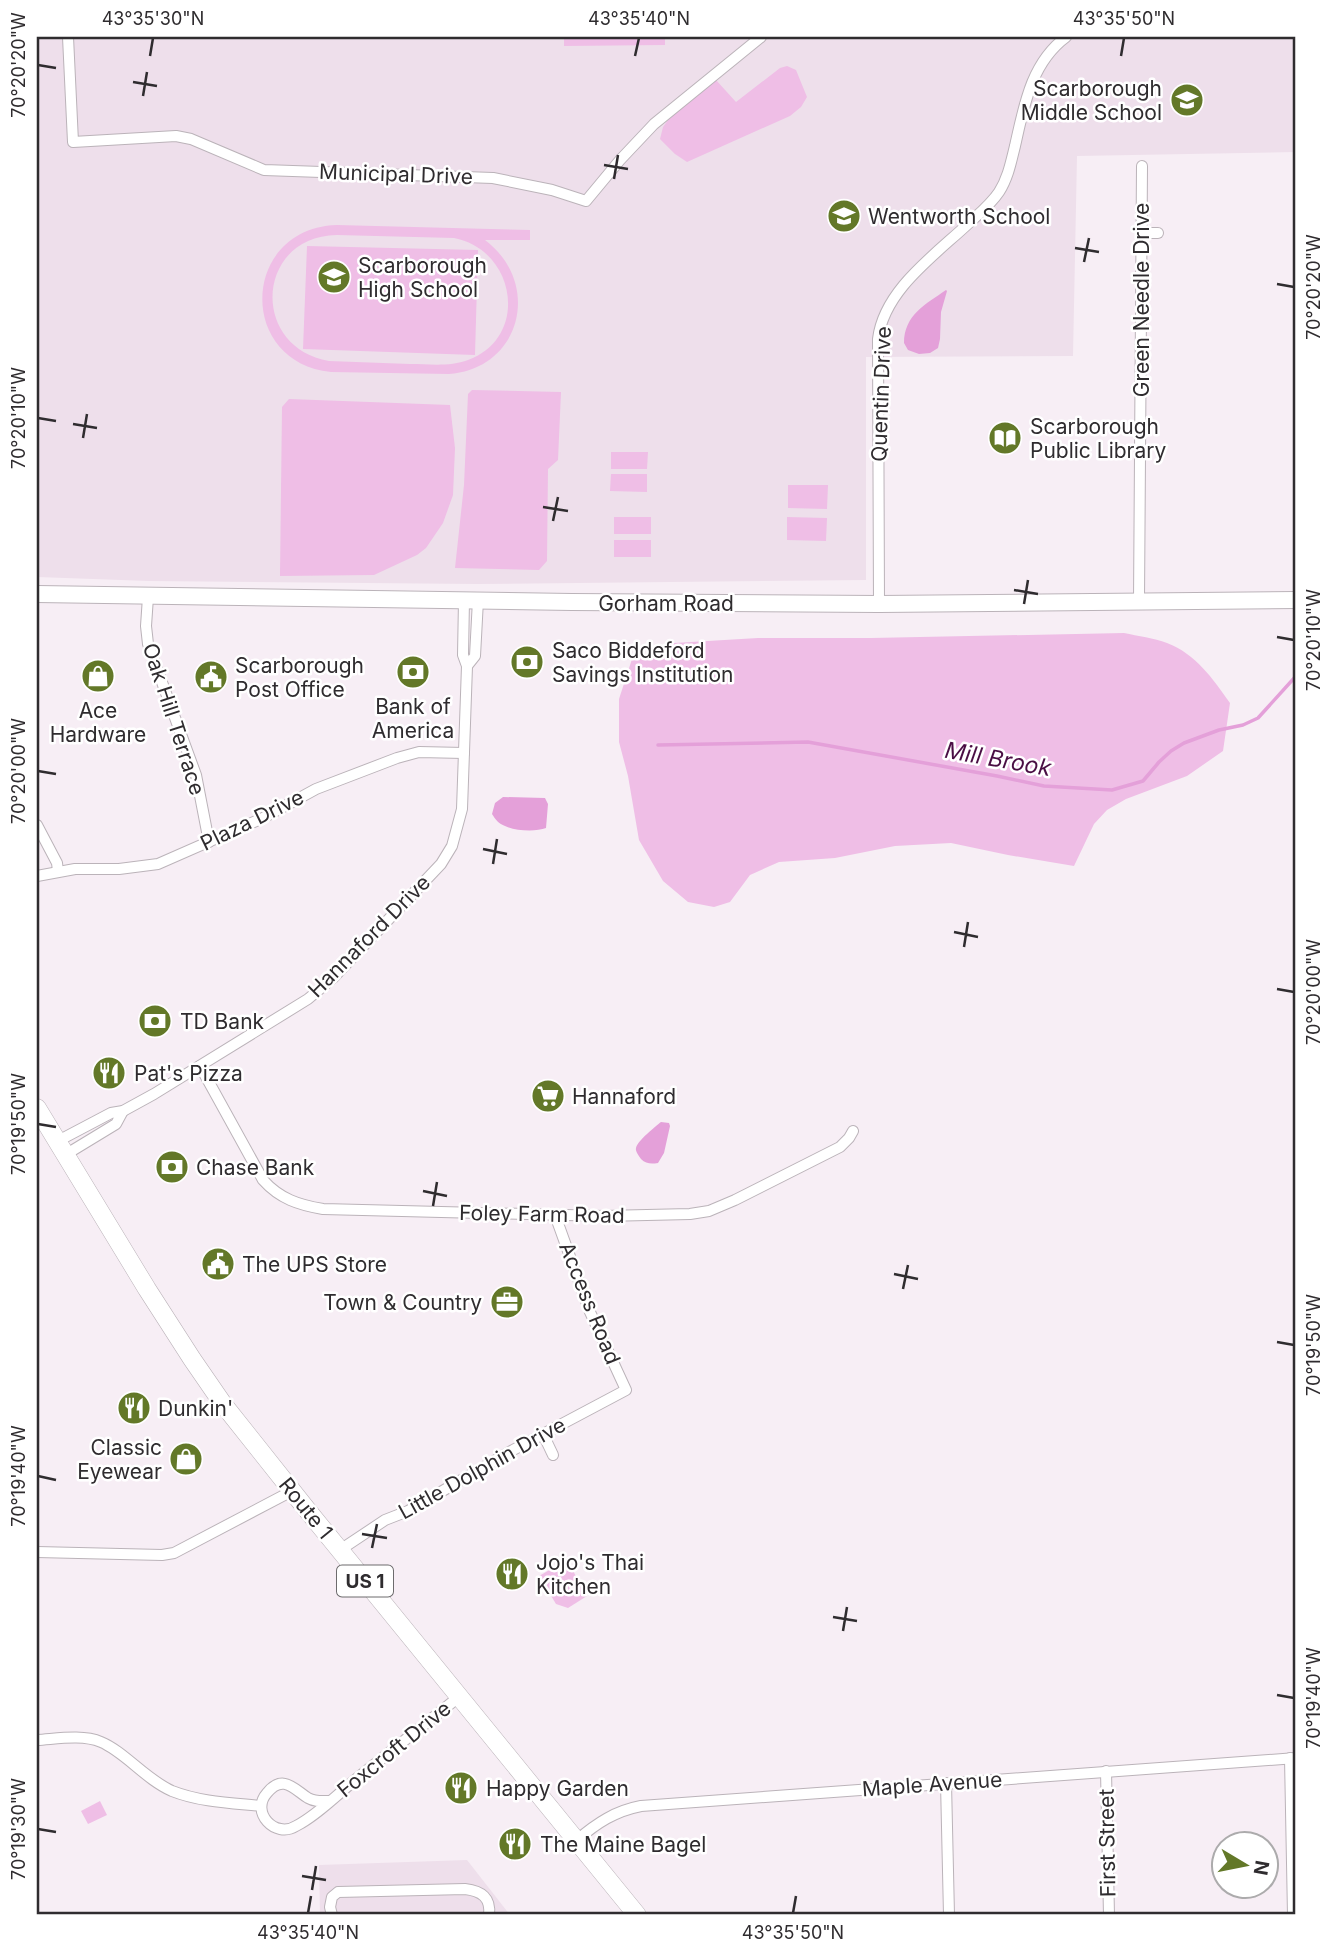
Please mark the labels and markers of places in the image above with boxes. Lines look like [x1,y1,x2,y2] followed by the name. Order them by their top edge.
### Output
[1021,76,1162,125] place label: Scarborough Middle School
[1168,81,1206,119] school or university icon: Scarborough Middle School
[825,197,863,235] school or university icon: Wentworth School
[868,204,1050,229] place label: Wentworth School
[358,253,487,302] place label: Scarborough High School
[315,258,353,296] school or university icon: Scarborough High School
[1030,414,1167,463] place label: Scarborough Public Library
[986,419,1024,457] library icon: Scarborough Public Library
[552,638,733,687] place label: Saco Biddeford Savings Institution
[508,643,546,681] bank icon: Saco Biddeford Savings Institution
[235,653,364,702] place label: Scarborough Post Office
[394,653,432,691] bank icon: Bank of America
[79,657,117,695] shop icon: Ace Hardware
[192,658,230,696] public building icon: Scarborough Post Office
[372,694,454,743] place label: Bank of America
[50,698,146,747] place label: Ace Hardware
[136,1002,174,1040] bank icon: TD Bank
[180,1009,265,1034] place label: TD Bank
[90,1054,128,1092] restaurant icon: Pat's Pizza
[134,1061,243,1086] place label: Pat's Pizza
[529,1077,567,1115] supermarket icon: Hannaford
[572,1084,676,1109] place label: Hannaford
[153,1148,191,1186] bank icon: Chase Bank
[196,1155,315,1180] place label: Chase Bank
[199,1245,237,1283] public building icon: The UPS Store
[242,1252,387,1277] place label: The UPS Store
[488,1283,526,1321] office icon: Town & Country
[323,1290,482,1315] place label: Town & Country
[115,1389,153,1427] restaurant icon: Dunkin'
[158,1396,233,1421] place label: Dunkin'
[77,1435,162,1484] place label: Classic Eyewear
[167,1440,205,1478] shop icon: Classic Eyewear
[536,1550,644,1599] place label: Jojo's Thai Kitchen
[493,1555,531,1593] restaurant icon: Jojo's Thai Kitchen
[442,1769,480,1807] restaurant icon: Happy Garden
[486,1776,629,1801] place label: Happy Garden
[496,1825,534,1863] restaurant icon: The Maine Bagel
[540,1832,706,1857] place label: The Maine Bagel

